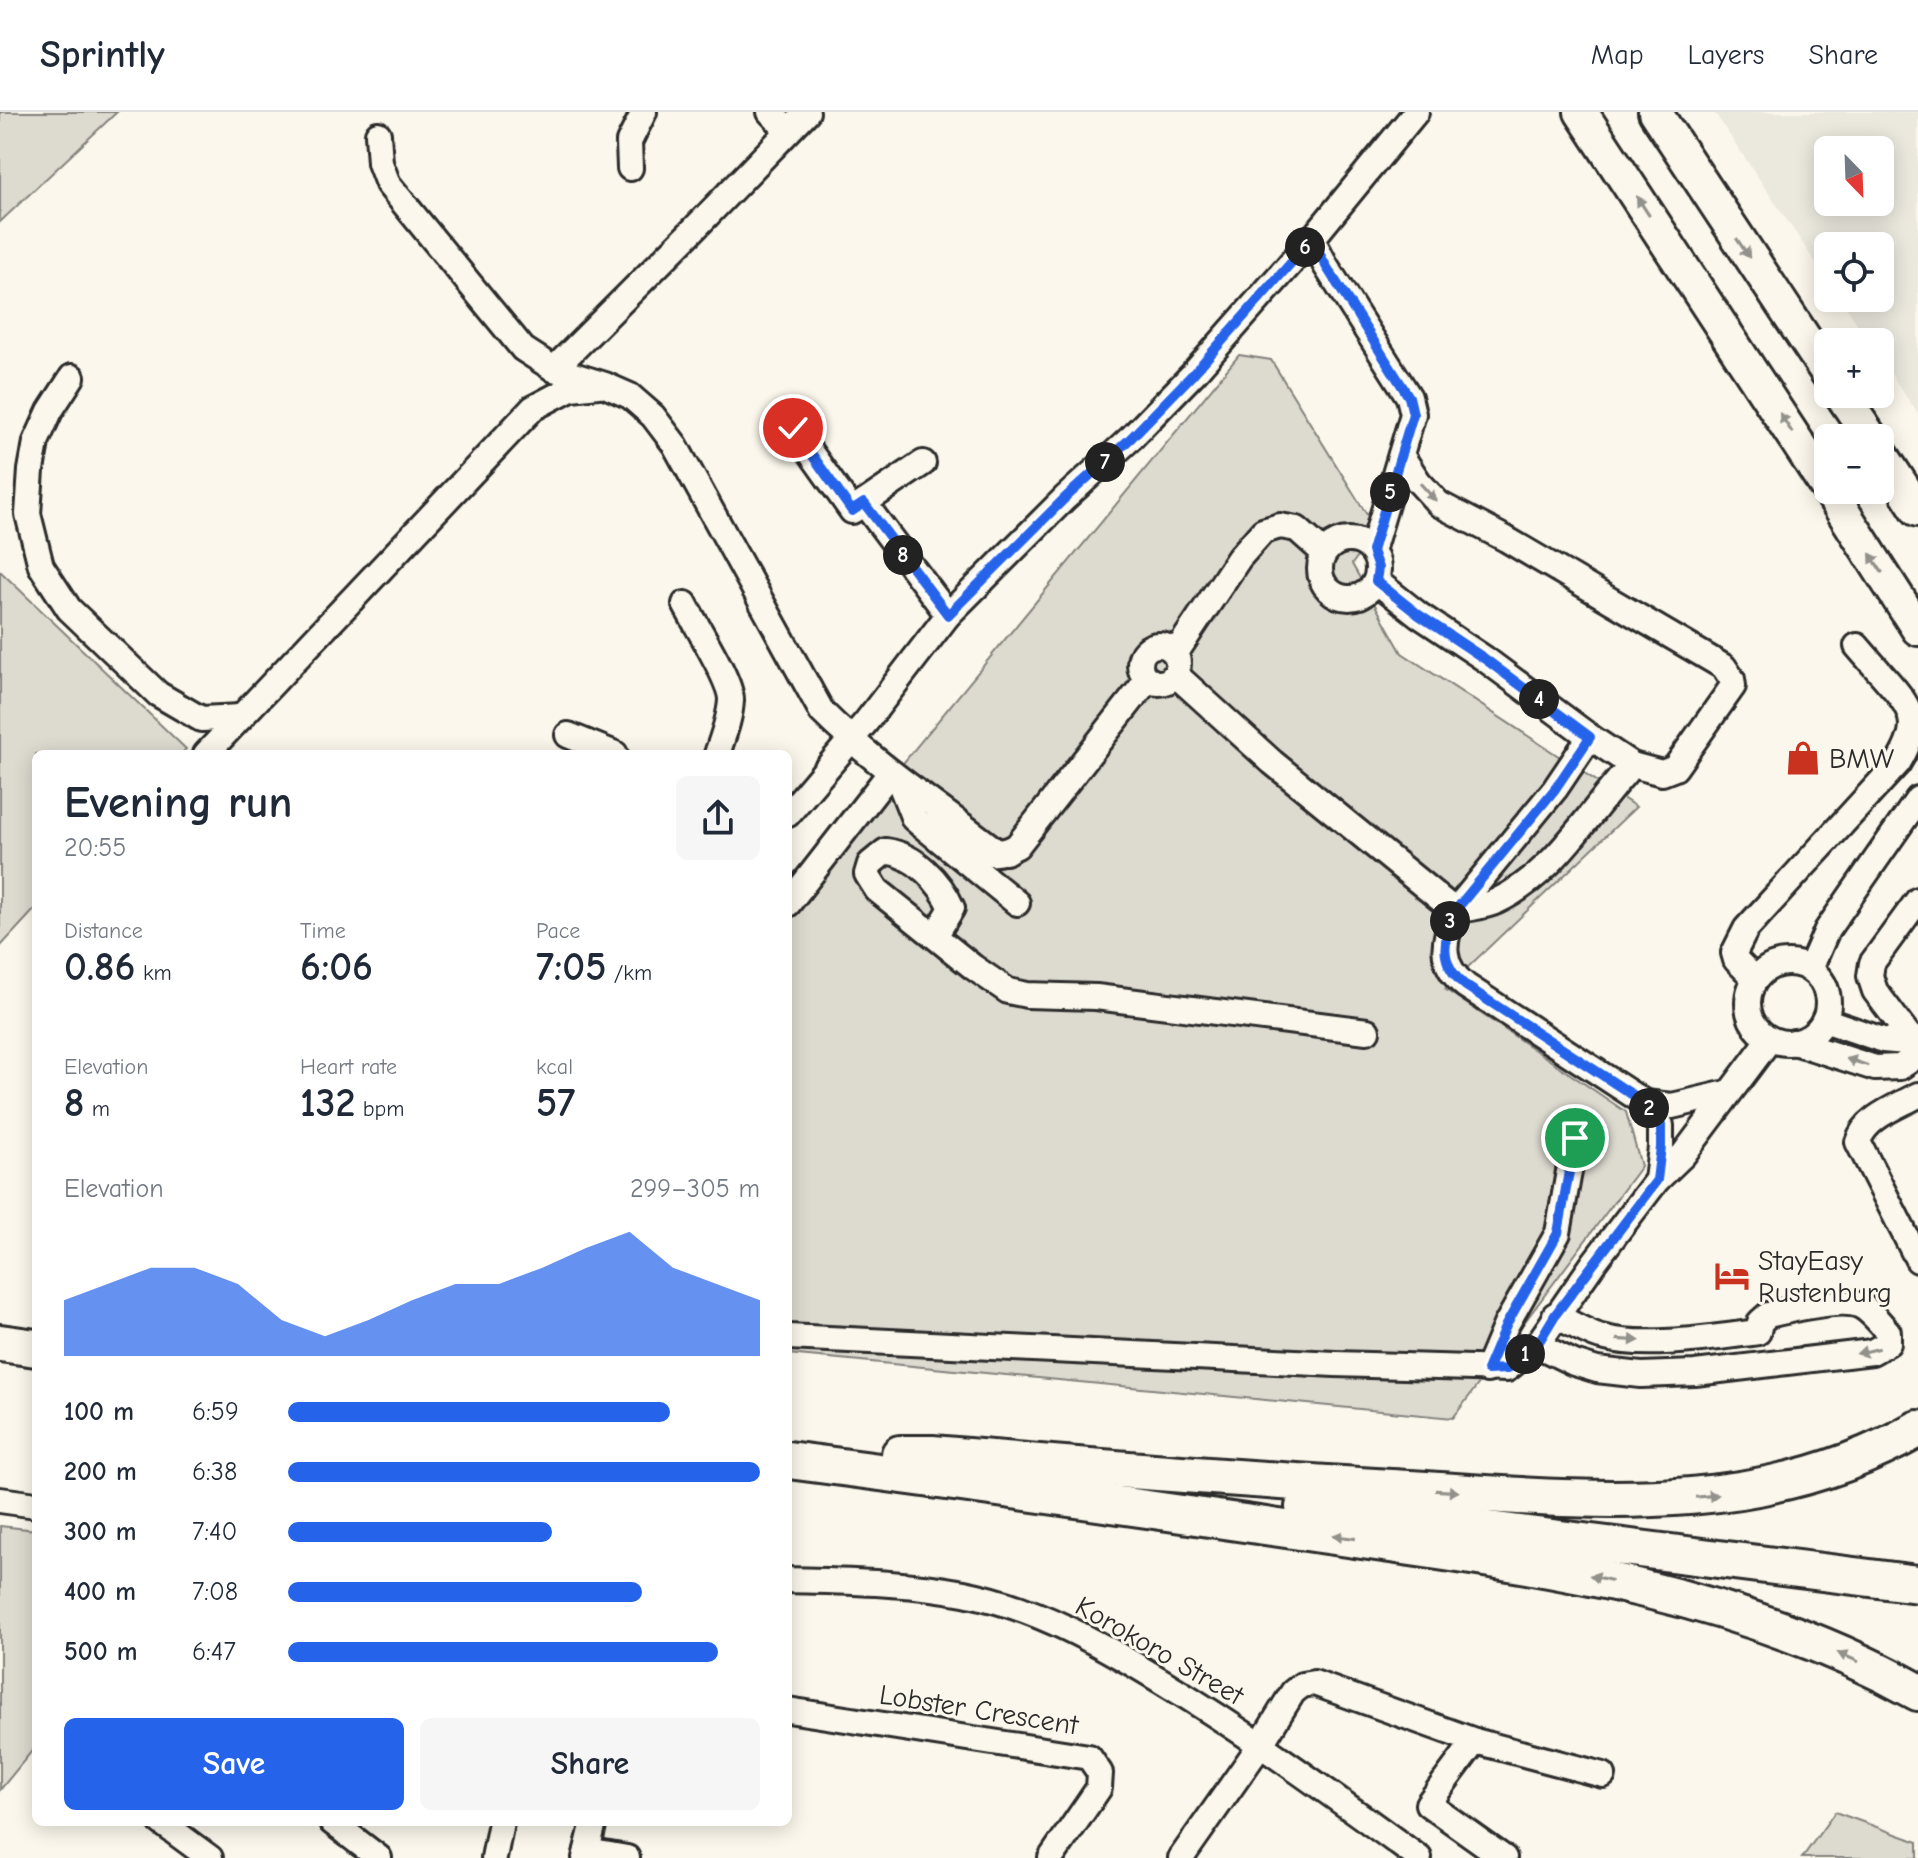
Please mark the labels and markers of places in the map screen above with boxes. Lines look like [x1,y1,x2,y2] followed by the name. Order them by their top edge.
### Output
[1285,227,1325,267] pin: 6
[759,394,827,462] pin
[1085,442,1125,482] pin: 7
[1370,472,1410,512] pin: 5
[883,535,923,575] pin: 8
[1519,679,1559,719] pin: 4
[1784,739,1822,777] shop icon: BMW
[1829,743,1895,775] place label: BMW
[1430,901,1470,941] pin: 3
[1629,1088,1669,1128] pin: 2
[1541,1104,1609,1172] pin
[1758,1245,1892,1309] place label: StayEasy Rustenburg
[1713,1257,1751,1295] hotel icon: StayEasy Rustenburg
[1505,1334,1545,1374] pin: 1

